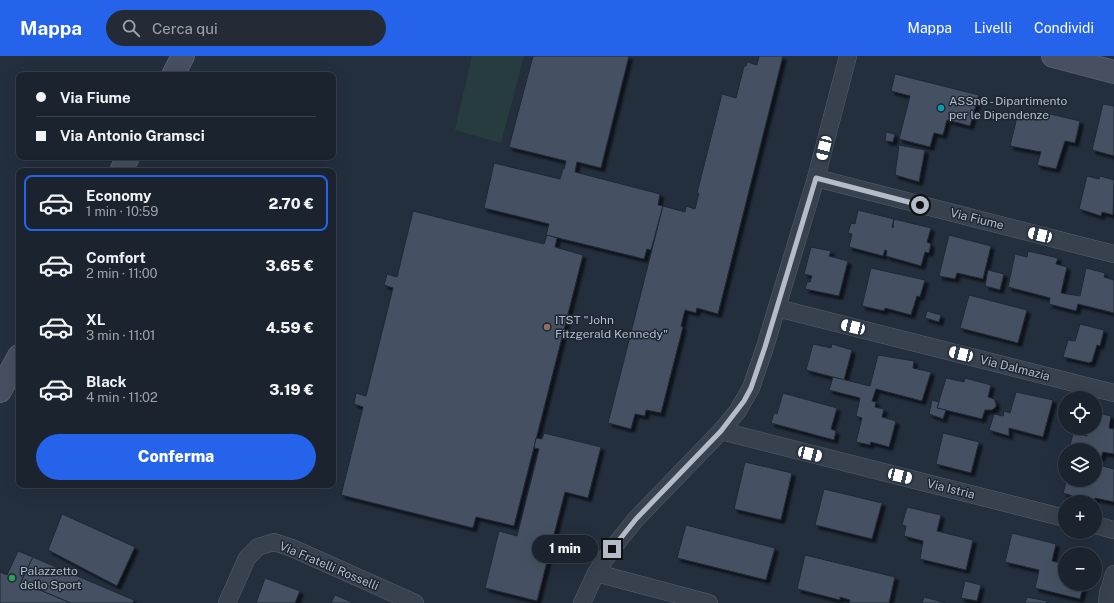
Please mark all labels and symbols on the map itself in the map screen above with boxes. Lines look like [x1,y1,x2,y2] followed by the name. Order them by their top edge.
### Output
[949,94,1068,122] place label: ASSn6 - Dipartimento per le Dipendenze
[936,103,946,113] marker: ASSn6 - Dipartimento per le Dipendenze
[815,135,833,161] car
[911,196,929,214] route start
[949,206,1006,232] street label: Via Fiume
[1027,226,1053,244] car
[555,313,668,341] place label: ITST "John Fitzgerald Kennedy"
[840,318,866,336] car
[542,322,552,332] marker: ITST "John Fitzgerald Kennedy"
[948,345,974,363] car
[979,353,1051,383] street label: Via Dalmazia
[797,445,823,463] car
[887,467,913,485] car
[926,476,976,502] street label: Via Istria
[532,535,598,563] callout: 1 min
[277,539,381,593] street label: Via Fratelli Rosselli
[603,540,621,558] route end
[20,564,82,592] place label: Palazzetto dello Sport
[7,573,17,583] marker: Palazzetto dello Sport

